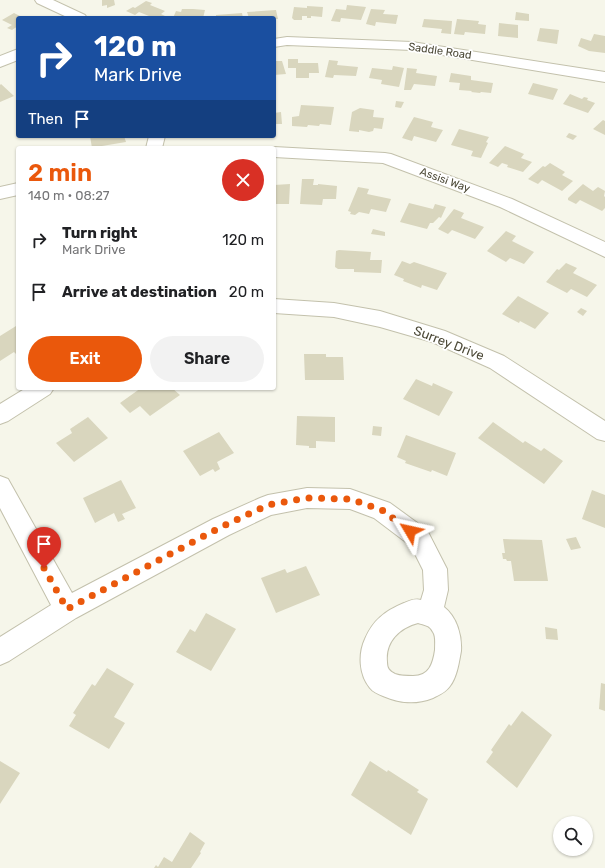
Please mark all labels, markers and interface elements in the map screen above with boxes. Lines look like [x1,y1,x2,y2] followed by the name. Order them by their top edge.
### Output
[94,30,177,63] text: 120 m
[28,32,80,84] icon: right
[408,40,472,62] street label: Saddle Road
[94,64,182,86] text: Mark Drive
[71,108,93,130] icon: arrive
[28,110,63,128] text: Then
[28,159,92,187] text: 2 min
[222,159,264,201] button: close
[418,165,472,195] street label: Assisi Way
[28,188,109,203] text: 140 m · 08:27
[62,224,137,242] text: Turn right
[28,229,50,251] icon: right
[222,231,264,249] text: 120 m
[62,242,126,257] text: Mark Drive
[28,281,50,303] icon: arrive
[62,283,217,301] text: Arrive at destination
[229,283,264,301] text: 20 m
[412,323,486,363] street label: Surrey Drive
[28,336,142,382] button: Exit
[150,336,264,382] button: Share
[389,510,431,552] position arrow
[27,527,61,568] pin
[33,533,55,555] icon: arrive
[553,816,593,856] map controls
[553,816,593,856] button: search

